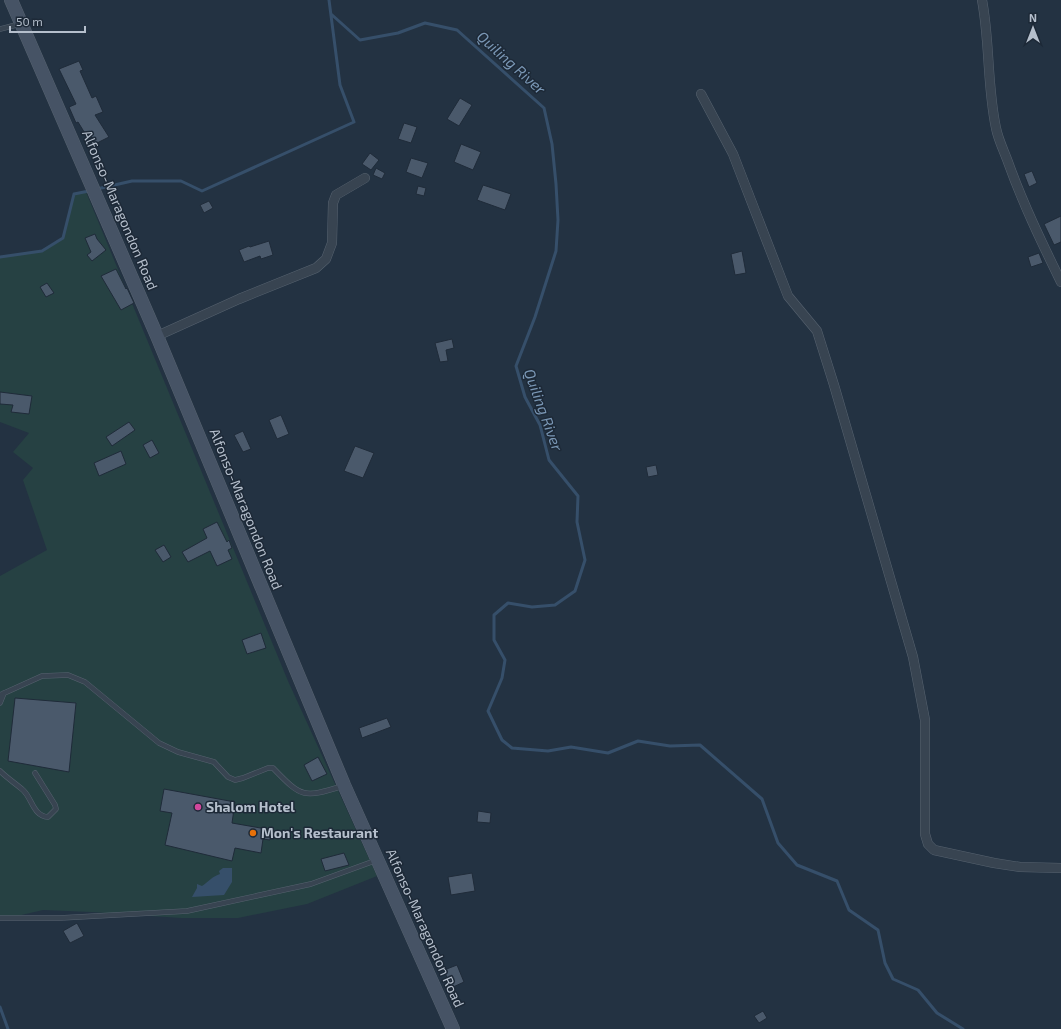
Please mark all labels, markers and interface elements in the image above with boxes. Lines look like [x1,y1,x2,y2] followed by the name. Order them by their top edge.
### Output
[10,8,85,34] scale bar
[1013,8,1053,48] north arrow
[1029,11,1037,24] text: N
[16,14,43,28] text: 50 m
[473,27,550,99] water label: Quiling River
[79,127,162,292] street label: Alfonso-Maragondon Road
[520,366,567,454] water label: Quiling River
[206,426,287,592] street label: Alfonso-Maragondon Road
[206,798,295,815] place label: Shalom Hotel
[193,802,203,812] marker: Shalom Hotel
[261,824,378,841] place label: Mon's Restaurant
[248,828,258,838] marker: Mon's Restaurant
[383,846,468,1010] street label: Alfonso-Maragondon Road

